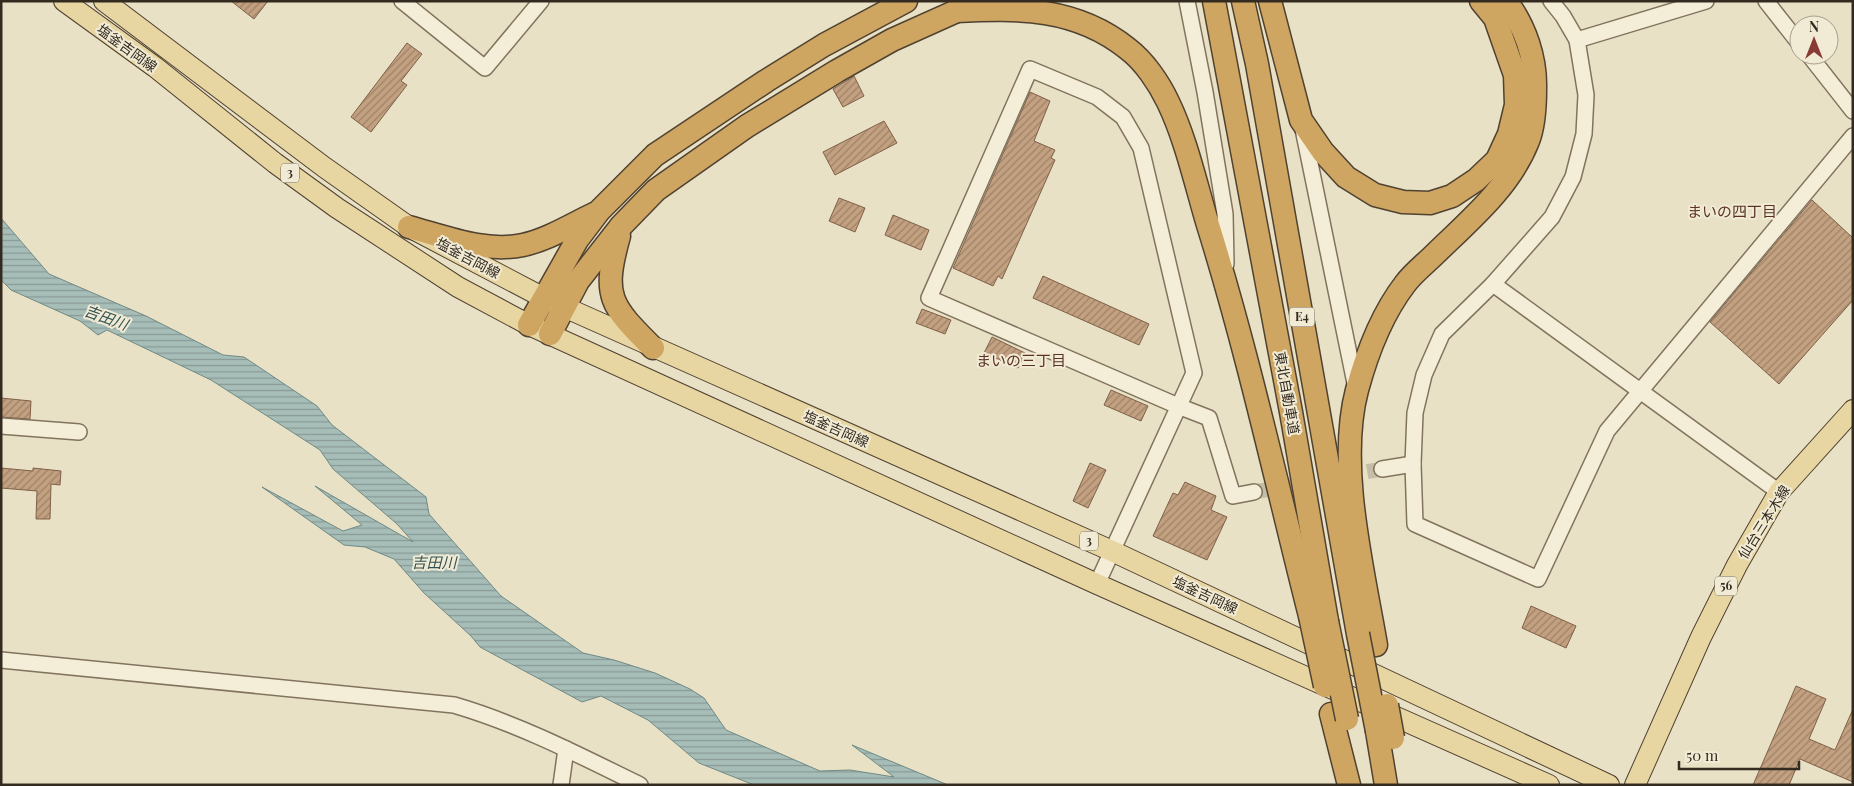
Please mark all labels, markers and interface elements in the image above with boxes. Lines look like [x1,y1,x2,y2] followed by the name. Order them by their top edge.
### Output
[1789,15,1839,65] north arrow
[1809,17,1819,36] text: N
[93,19,161,76] street label: 塩釜吉岡線
[281,164,299,182] road number: 3
[1687,201,1777,221] district label: まいの四丁目
[433,233,504,282] street label: 塩釜吉岡線
[82,300,133,335] water label: 吉田川
[1290,308,1314,326] road number: E4
[976,350,1066,370] district label: まいの三丁目
[1271,350,1304,436] street label: 東北自動車道
[800,406,872,451] street label: 塩釜吉岡線
[1733,481,1794,562] street label: 仙台三本木線
[1080,532,1098,550] road number: 3
[411,552,458,572] water label: 吉田川
[1169,571,1241,618] street label: 塩釜吉岡線
[1715,576,1737,596] road number: 56
[1679,738,1799,770] scale bar
[1686,745,1719,765] text: 50 m

